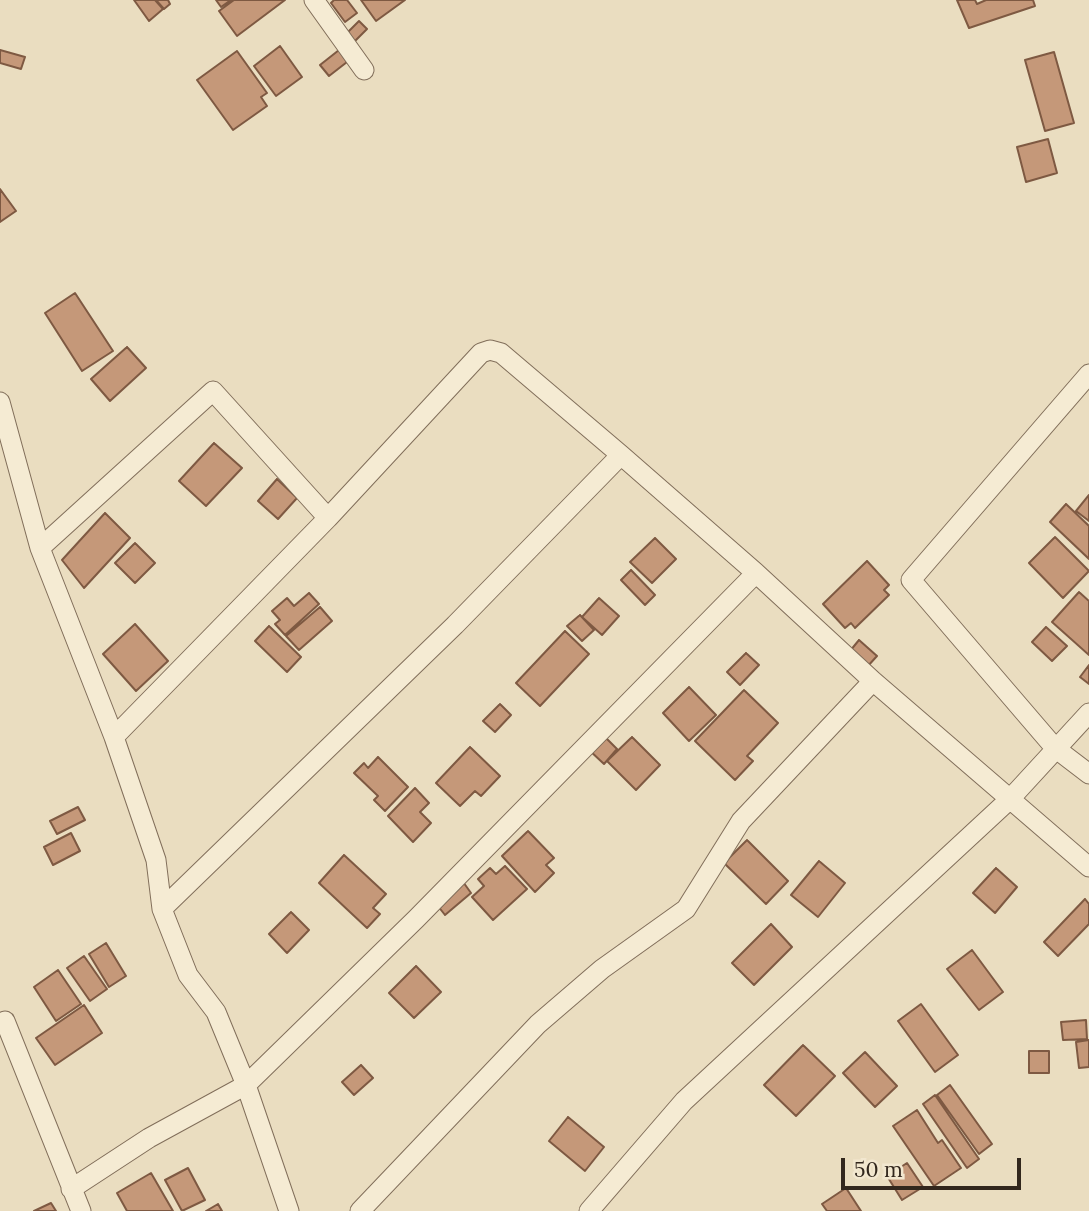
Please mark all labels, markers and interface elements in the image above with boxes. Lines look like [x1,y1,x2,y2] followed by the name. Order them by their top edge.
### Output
[844,1144,1024,1188] scale bar
[854,1156,903,1183] text: 50 m

